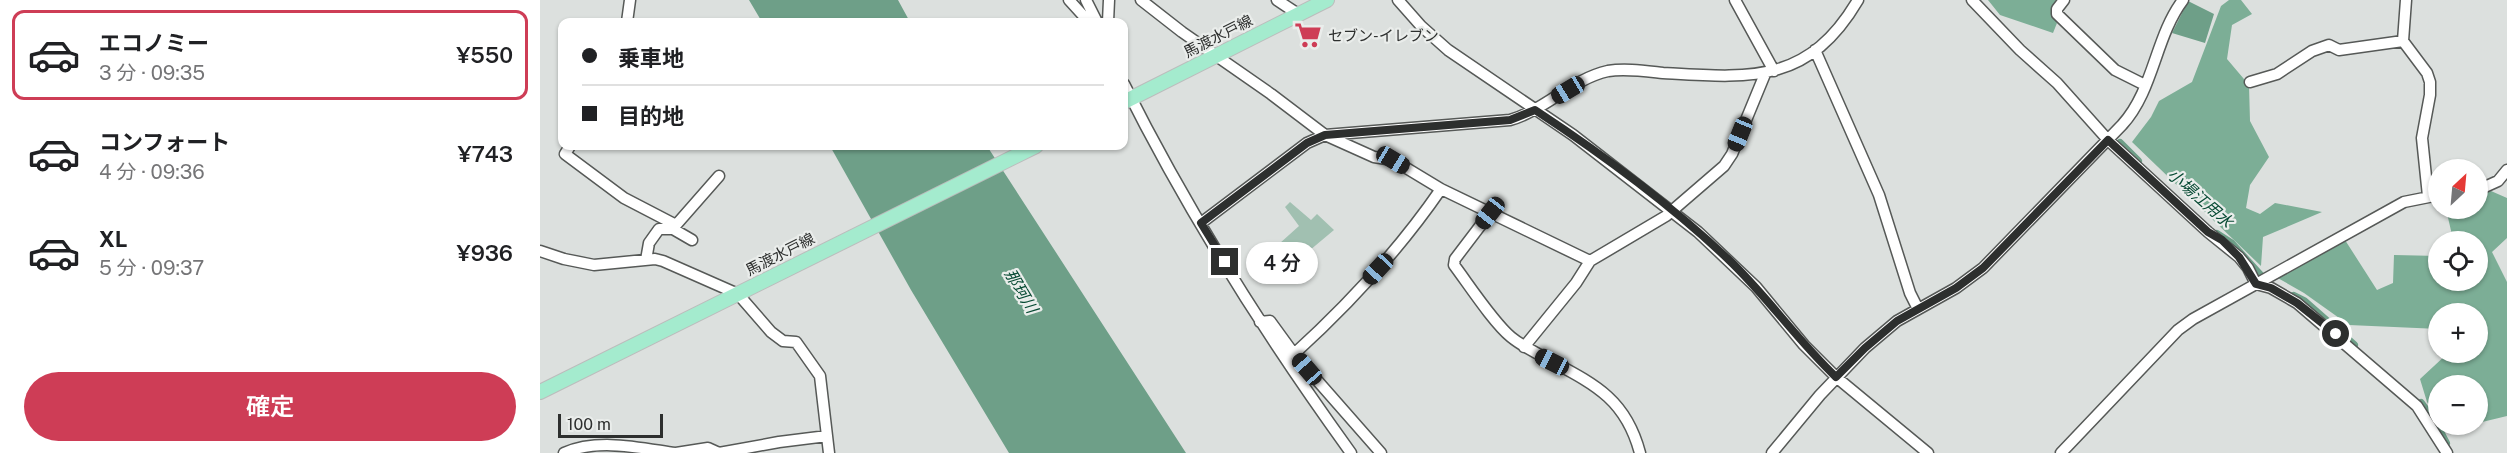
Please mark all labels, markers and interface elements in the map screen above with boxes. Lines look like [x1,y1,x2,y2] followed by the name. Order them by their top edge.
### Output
[1181,11,1255,61] street label: 馬渡水戸線
[1293,20,1323,50] supermarket icon: セブン-イレブン
[1328,27,1439,44] place label: セブン-イレブン
[27,28,81,82] icon: car
[99,30,209,56] text: エコノミー
[456,42,513,68] text: ¥550
[618,45,684,71] text: 乗車地
[99,61,205,85] text: 3 分 · 09:35
[1548,73,1588,107] car
[618,103,684,129] text: 目的地
[1725,114,1755,154] car
[27,127,81,181] icon: car
[99,129,230,155] text: コンフォート
[457,141,513,167] text: ¥743
[1373,143,1413,177] car
[2428,159,2488,219] north arrow
[2428,159,2488,435] map controls
[99,160,205,184] text: 4 分 · 09:36
[2164,165,2238,233] water label: 小場江用水
[1472,193,1508,233] car
[27,226,81,280] icon: car
[99,226,127,252] text: XL
[743,229,817,279] street label: 馬渡水戸線
[2428,231,2488,291] button: locate
[457,240,513,266] text: ¥936
[1246,241,1318,283] callout: 4 分
[1211,248,1238,275] route end
[1359,250,1397,288] car
[1263,251,1301,275] text: 4 分
[99,256,204,280] text: 5 分 · 09:37
[1000,266,1043,318] water label: 那珂川
[2428,303,2488,363] button: +
[2322,320,2349,347] route start
[1532,346,1572,378] car
[1288,350,1326,388] car
[24,372,516,441] button: 確定
[2428,375,2488,435] button: −
[558,411,663,438] scale bar
[567,415,611,434] text: 100 m

